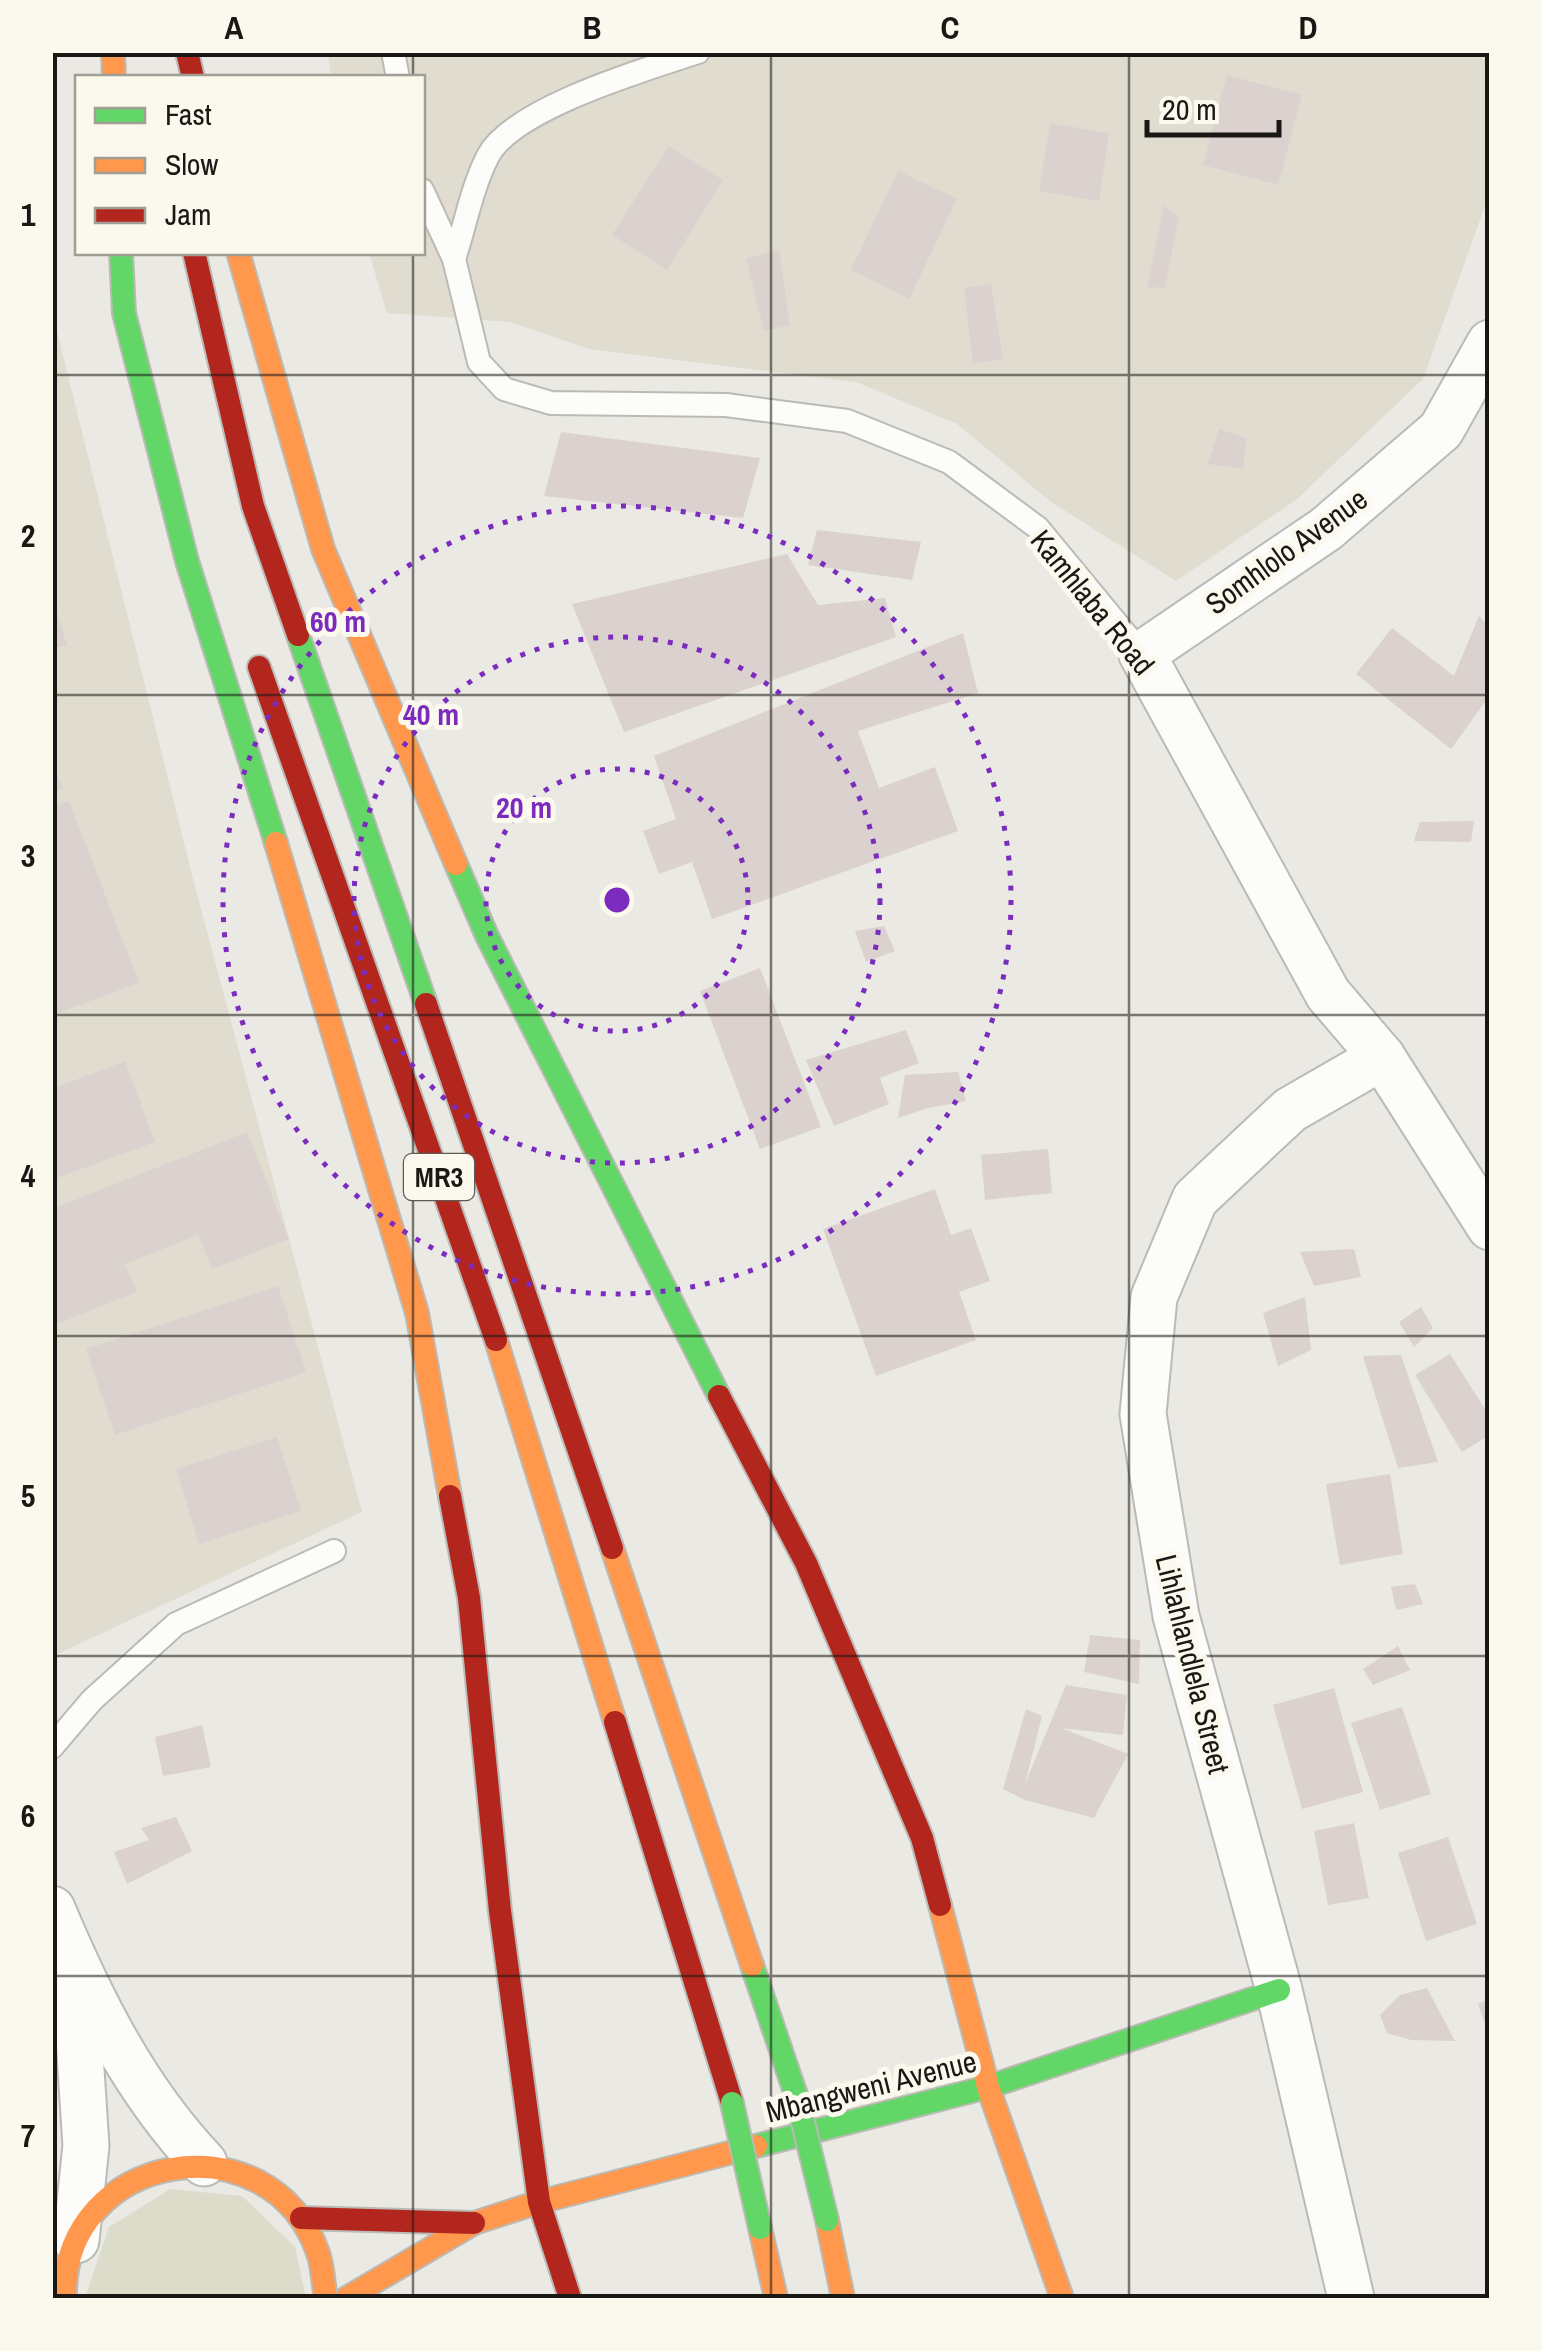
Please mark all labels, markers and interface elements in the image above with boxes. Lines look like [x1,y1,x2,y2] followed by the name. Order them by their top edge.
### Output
[225,6,244,49] text: A
[583,6,601,49] text: B
[941,6,959,49] text: C
[1299,6,1317,49] text: D
[75,75,425,255] legend
[1147,75,1280,137] scale bar
[1162,89,1217,129] text: 20 m
[165,94,212,134] text: Fast
[165,144,219,184] text: Slow
[21,193,36,236] text: 1
[165,194,211,234] text: Jam
[1197,479,1375,623] street label: Somhlolo Avenue
[21,514,35,557] text: 2
[1022,521,1164,683] street label: Kamhlaba Road
[310,601,366,641] text: 60 m
[403,694,459,734] text: 40 m
[496,787,552,827] text: 20 m
[21,834,35,877] text: 3
[599,882,635,918] centre of rings
[21,1154,36,1197] text: 4
[404,1154,474,1200] road number: MR3
[21,1474,35,1517] text: 5
[1146,1550,1240,1778] street label: Lihlahlandlela Street
[21,1794,35,1837] text: 6
[762,2041,980,2131] street label: Mbangweni Avenue
[21,2114,35,2157] text: 7

